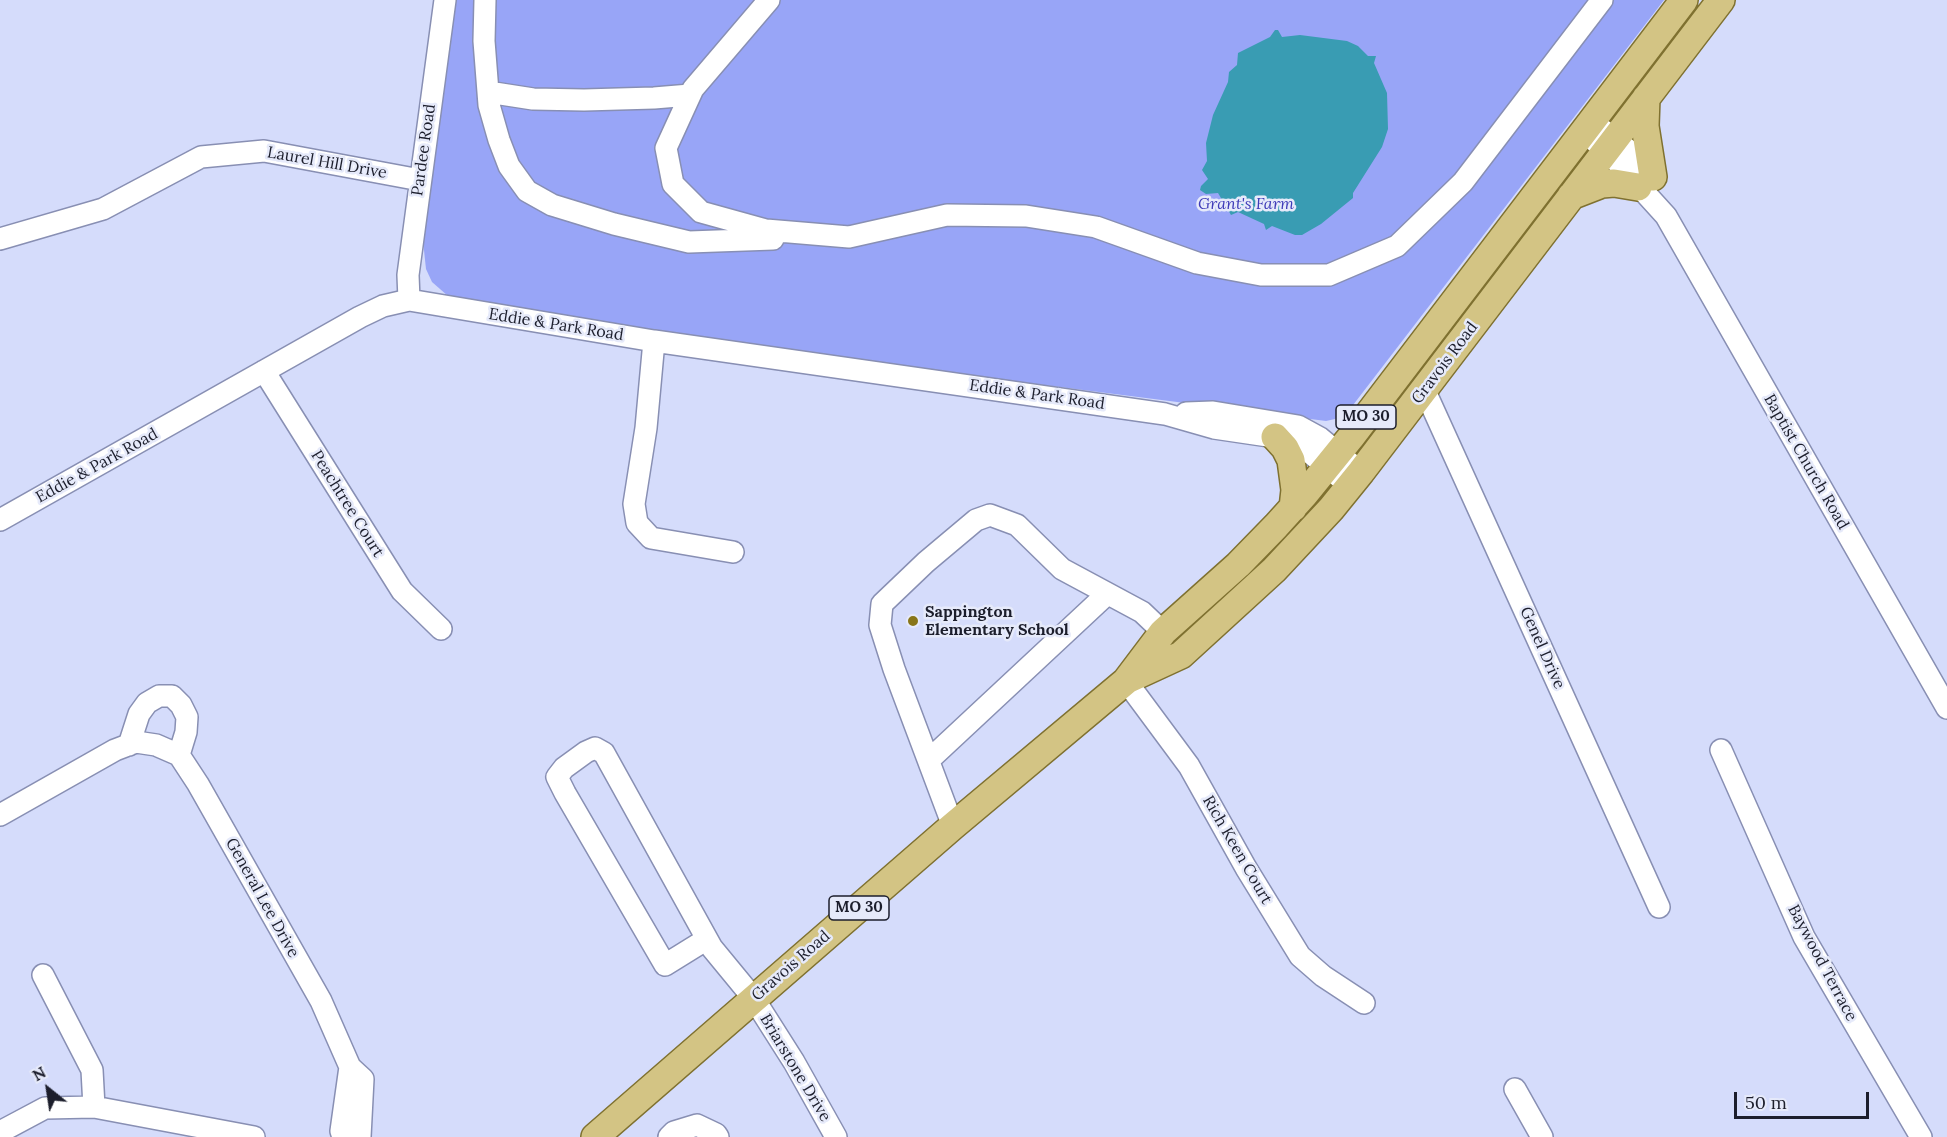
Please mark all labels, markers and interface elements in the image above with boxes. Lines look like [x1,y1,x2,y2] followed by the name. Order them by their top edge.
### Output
[408,103,440,197] street label: Pardee Road
[266,143,388,183] street label: Laurel Hill Drive
[1198,194,1294,214] park label: Grant's Farm
[487,305,625,345] street label: Eddie & Park Road
[1408,318,1482,408] street label: Gravois Road
[968,376,1106,414] street label: Eddie & Park Road
[1759,391,1853,533] street label: Baptist Church Road
[1336,405,1396,429] road number: MO 30
[33,425,161,507] street label: Eddie & Park Road
[306,447,388,561] street label: Peachtree Court
[925,602,1069,640] place label: Sappington Elementary School
[1515,604,1569,692] street label: Genel Drive
[906,614,920,628] marker: Sappington Elementary School
[1198,792,1276,908] street label: Rich Keen Court
[221,835,303,961] street label: General Lee Drive
[829,896,889,920] road number: MO 30
[1783,902,1861,1024] street label: Baywood Terrace
[748,927,834,1005] street label: Gravois Road
[755,1011,835,1125] street label: Briarstone Drive
[18,1059,78,1119] north arrow
[29,1062,49,1085] text: N
[1737,1080,1872,1118] scale bar
[1745,1091,1787,1114] text: 50 m

